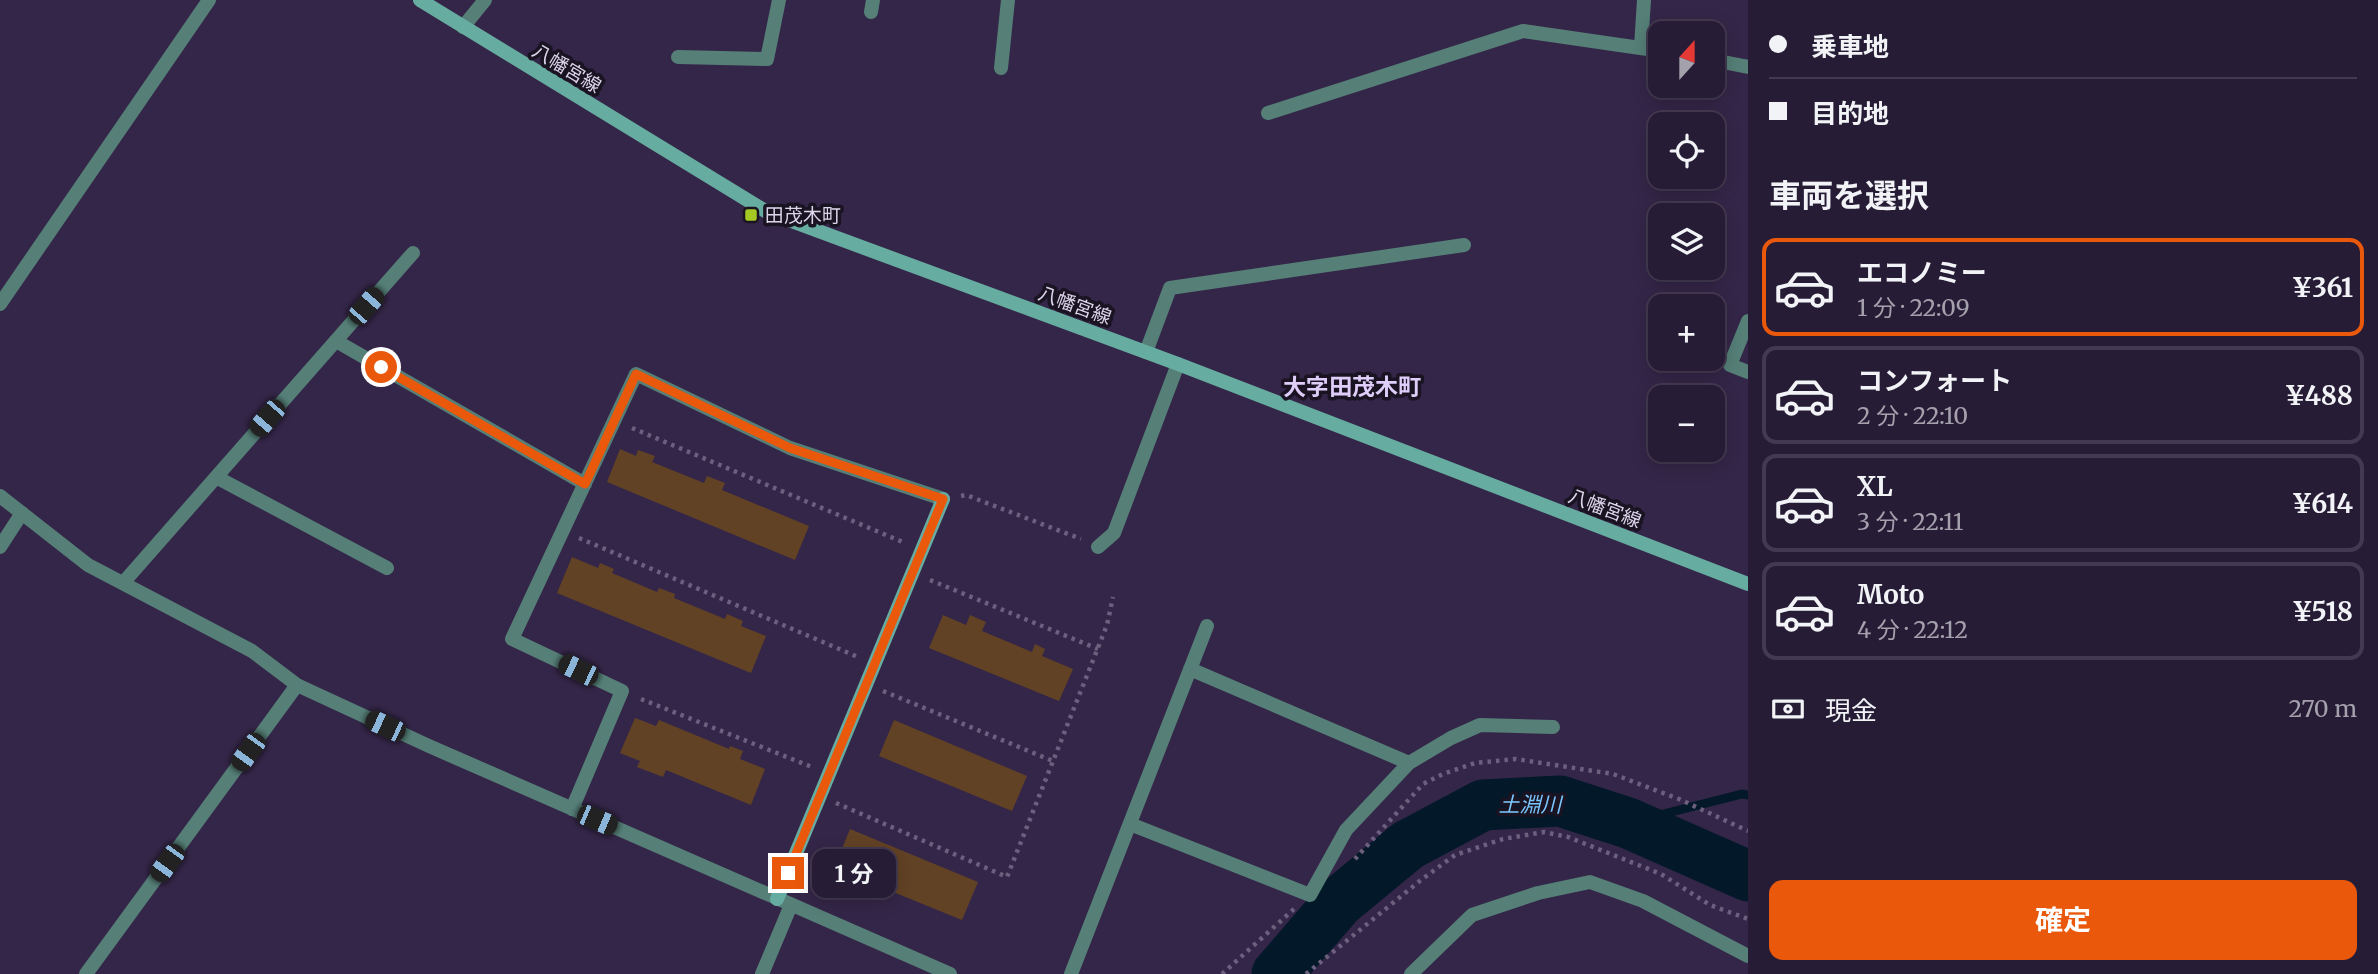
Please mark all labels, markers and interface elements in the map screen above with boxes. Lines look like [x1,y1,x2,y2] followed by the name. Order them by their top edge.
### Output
[1648,21,1726,98] north arrow
[1648,21,1725,462] map controls
[1811,30,1889,63] text: 乗車地
[528,38,606,98] street label: 八幡宮線
[1811,97,1889,130] text: 目的地
[1648,112,1725,189] button: locate
[1769,176,1929,216] text: 車両を選択
[765,203,841,227] place label: 田茂木町
[1648,203,1725,280] button: layers
[743,207,759,223] marker: 田茂木町
[1773,256,1836,319] icon: car
[1857,256,1987,289] text: エコノミー
[2292,271,2353,304] text: ¥361
[1035,281,1115,329] street label: 八幡宮線
[345,283,388,329] car
[1857,293,1970,322] text: 1 分 · 22:09
[1648,294,1725,371] button: +
[365,351,397,383] route start
[1773,364,1836,427] icon: car
[1857,364,2012,397] text: コンフォート
[1283,372,1421,401] district label: 大字田茂木町
[2285,379,2353,412] text: ¥488
[1648,385,1725,462] button: −
[246,395,289,441] car
[1857,401,1968,430] text: 2 分 · 22:10
[1857,470,1893,503] text: XL
[1773,472,1836,535] icon: car
[1565,483,1645,533] street label: 八幡宮線
[2292,487,2353,520] text: ¥614
[1857,507,1963,536] text: 3 分 · 22:11
[1857,578,1924,611] text: Moto
[1773,580,1836,643] icon: car
[2292,595,2353,628] text: ¥518
[1857,615,1968,644] text: 4 分 · 22:12
[555,651,602,689] car
[1769,690,1807,728] icon: cash
[1825,694,1877,727] text: 現金
[2289,694,2357,723] text: 270 m
[362,708,409,744] car
[228,729,269,775] car
[1499,791,1563,818] water label: 土淵川
[574,802,621,838] car
[147,840,188,886] car
[812,848,896,898] callout: 1 分
[772,857,804,889] route end
[834,859,874,888] text: 1 分
[1769,880,2357,960] button: 確定

